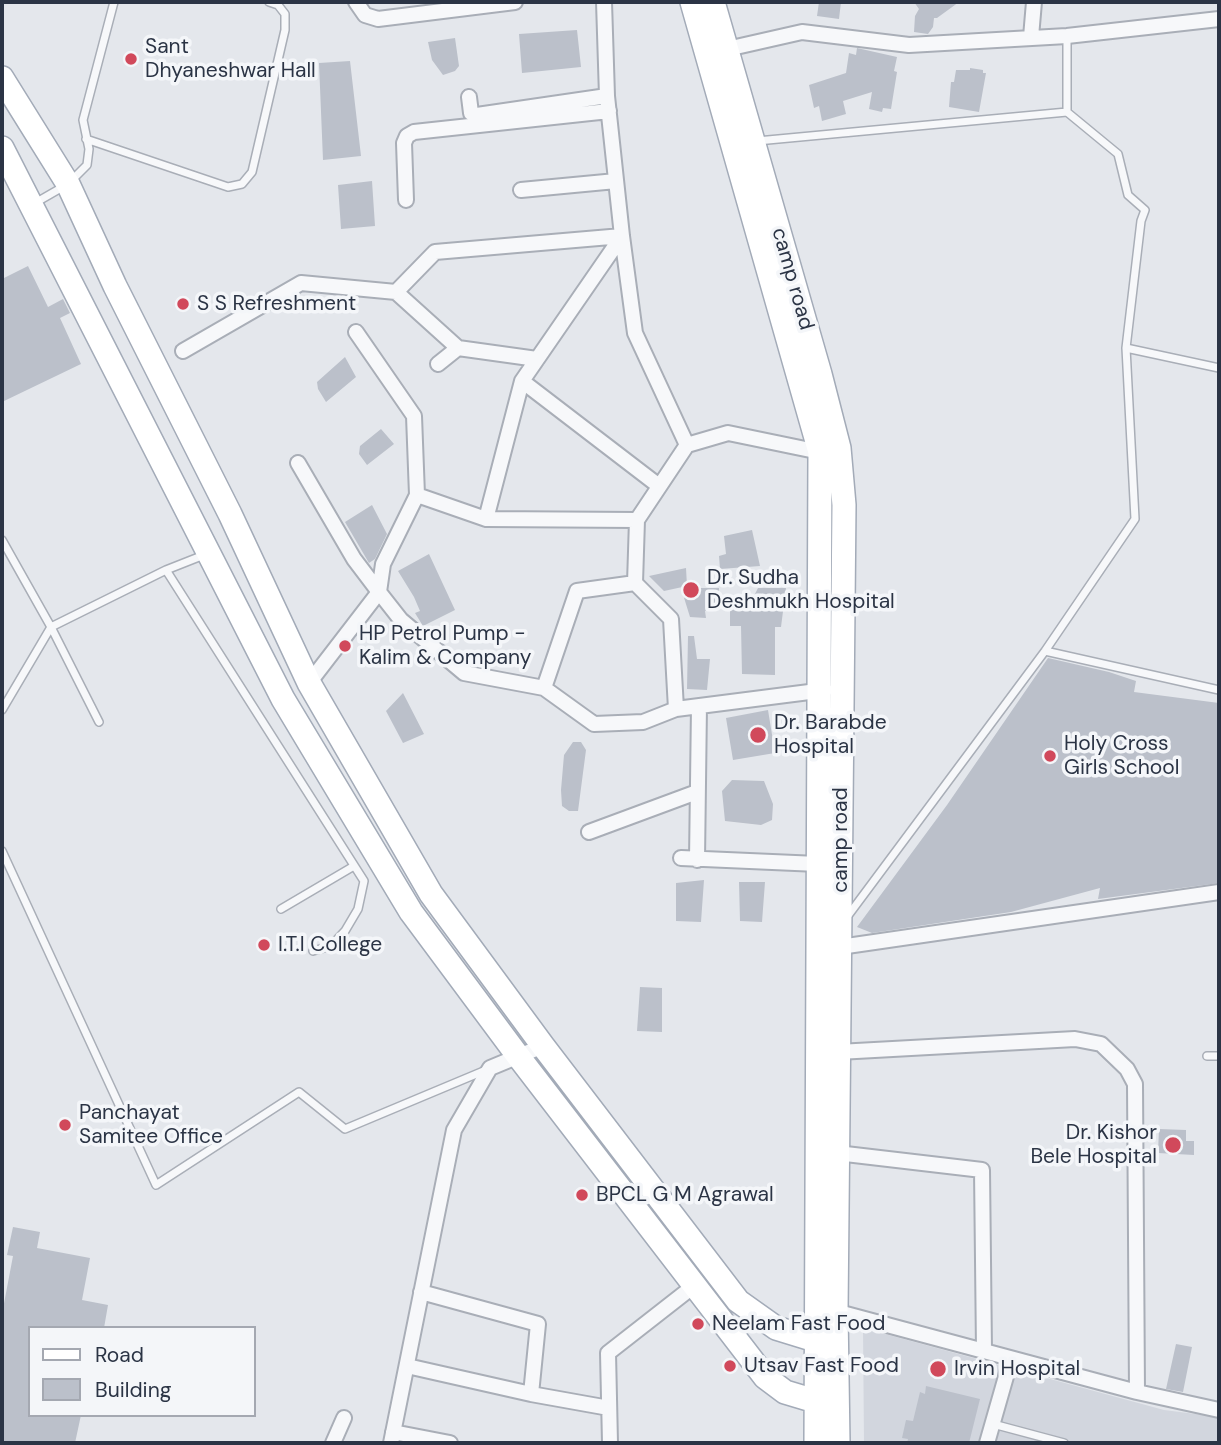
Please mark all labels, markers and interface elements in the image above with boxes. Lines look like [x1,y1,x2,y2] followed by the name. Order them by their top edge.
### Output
[145,34,316,84] place label: Sant Dhyaneshwar Hall
[123,51,139,67] marker: Sant Dhyaneshwar Hall
[765,225,819,333] street label: camp road
[197,291,356,317] place label: S S Refreshment
[175,296,191,312] marker: S S Refreshment
[707,565,895,615] place label: Dr. Sudha Deshmukh Hospital
[681,580,701,600] marker: Dr. Sudha Deshmukh Hospital
[359,621,531,671] place label: HP Petrol Pump - Kalim & Company
[337,638,353,654] marker: HP Petrol Pump - Kalim & Company
[774,710,887,760] place label: Dr. Barabde Hospital
[748,725,768,745] marker: Dr. Barabde Hospital
[1064,731,1179,781] place label: Holy Cross Girls School
[1042,748,1058,764] marker: Holy Cross Girls School
[828,787,854,893] street label: camp road
[278,932,382,958] place label: I.T.I College
[256,937,272,953] marker: I.T.I College
[79,1100,223,1150] place label: Panchayat Samitee Office
[57,1117,73,1133] marker: Panchayat Samitee Office
[1030,1120,1157,1170] place label: Dr. Kishor Bele Hospital
[1163,1135,1183,1155] marker: Dr. Kishor Bele Hospital
[596,1182,774,1208] place label: BPCL G M Agrawal
[574,1187,590,1203] marker: BPCL G M Agrawal
[712,1311,885,1337] place label: Neelam Fast Food
[690,1316,706,1332] marker: Neelam Fast Food
[28,1326,256,1417] legend
[95,1341,144,1369] text: Road
[744,1353,899,1379] place label: Utsav Fast Food
[954,1356,1080,1382] place label: Irvin Hospital
[722,1358,738,1374] marker: Utsav Fast Food
[928,1359,948,1379] marker: Irvin Hospital
[95,1376,171,1404] text: Building

